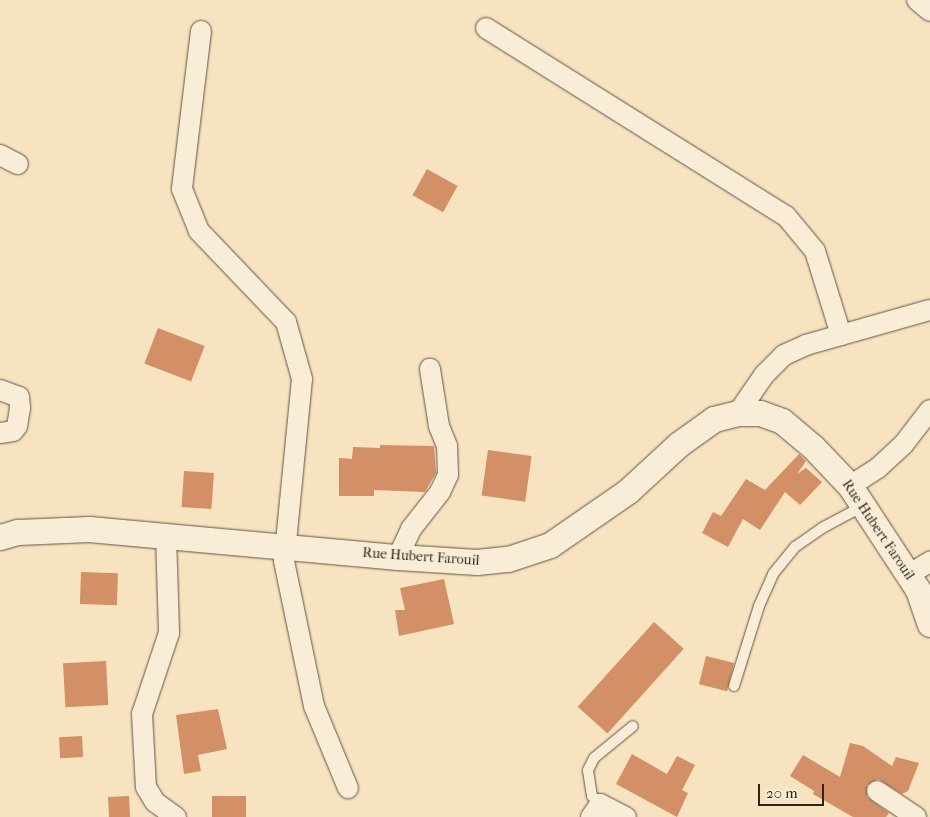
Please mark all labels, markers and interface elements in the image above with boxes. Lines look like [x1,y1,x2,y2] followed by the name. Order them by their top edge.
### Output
[838,477,918,583] street label: Rue Hubert Farouil
[362,545,480,569] street label: Rue Hubert Farouil
[760,774,826,806] scale bar
[766,784,798,802] text: 20 m

